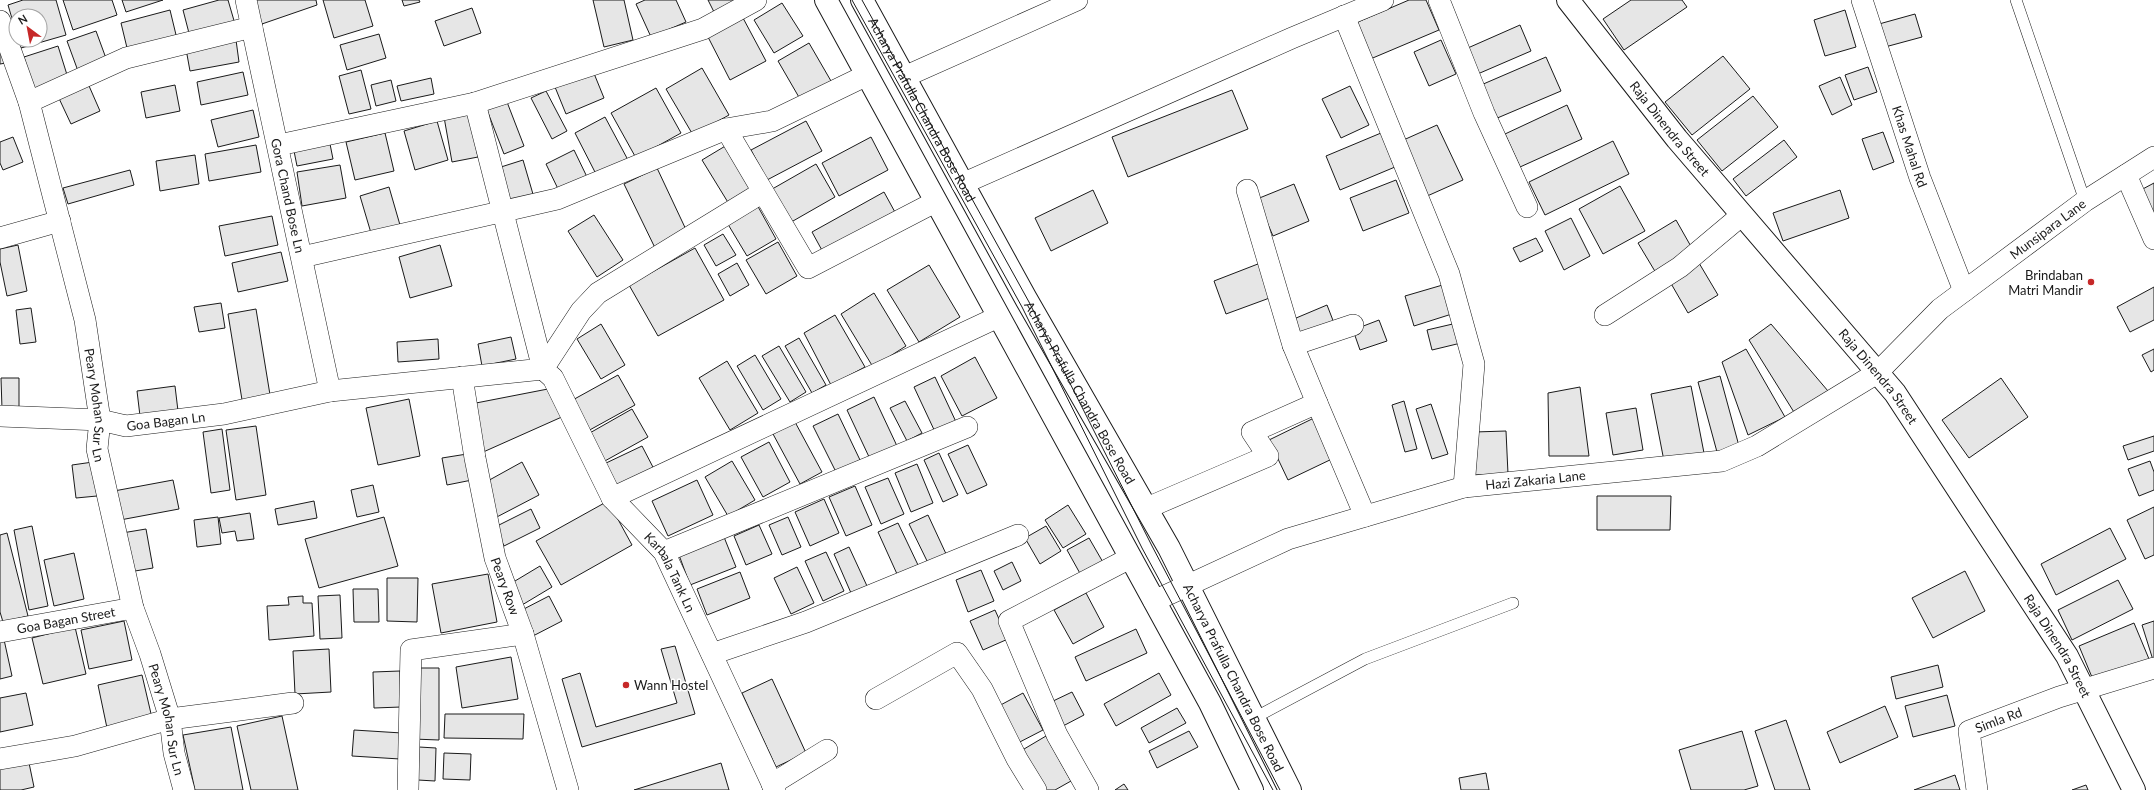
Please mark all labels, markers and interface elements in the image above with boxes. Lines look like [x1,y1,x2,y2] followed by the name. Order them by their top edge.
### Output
[8,8,48,48] north arrow
[15,11,29,27] text: N
[865,15,979,205] street label: Acharya Prafulla Chandra Bose Road
[1627,78,1713,180] street label: Raja Dinendra Street
[1889,104,1931,190] street label: Khas Mahal Rd
[268,137,308,254] street label: Gora Chand Bose Ln
[2006,195,2089,262] street label: Munsipara Lane
[2008,267,2083,298] place label: Brindaban Matri Mandir
[2086,277,2096,287] marker: Brindaban Matri Mandir
[1021,298,1139,487] street label: Acharya Prafulla Chandra Bose Road
[1835,325,1921,427] street label: Raja Dinendra Street
[81,347,108,463] street label: Peary Mohan Sur Ln
[126,408,206,434] street label: Goa Bagan Ln
[1485,467,1587,493] street label: Hazi Zakaria Lane
[641,529,699,615] street label: Karbala Tank Ln
[487,555,523,617] street label: Peary Row
[1180,581,1287,774] street label: Acharya Prafulla Chandra Bose Road
[2021,591,2095,700] street label: Raja Dinendra Street
[16,603,117,637] street label: Goa Bagan Street
[145,661,188,777] street label: Peary Mohan Sur Ln
[634,677,708,693] place label: Wann Hostel
[621,680,631,690] marker: Wann Hostel
[1973,704,2024,736] street label: Simla Rd

